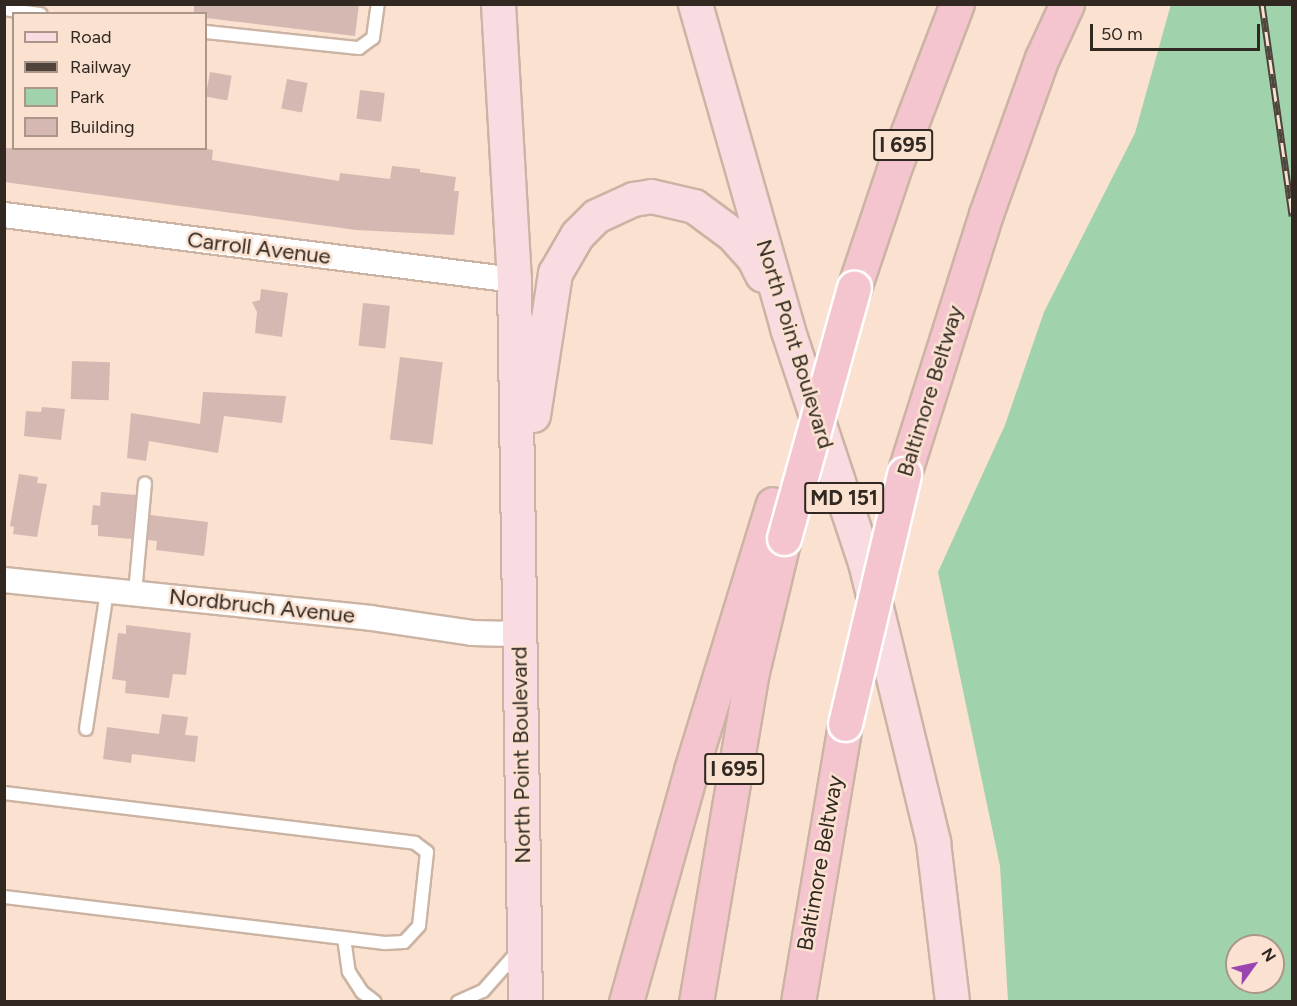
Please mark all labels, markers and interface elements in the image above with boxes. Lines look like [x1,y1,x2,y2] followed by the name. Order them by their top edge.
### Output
[12,12,207,150] legend
[1093,12,1262,50] scale bar
[1101,23,1143,45] text: 50 m
[70,26,111,48] text: Road
[70,56,131,78] text: Railway
[70,86,104,108] text: Park
[70,116,135,138] text: Building
[873,127,933,163] road number: I 695
[186,226,332,270] street label: Carroll Avenue
[751,236,839,452] street label: North Point Boulevard
[891,302,969,480] street label: Baltimore Beltway
[804,480,884,516] road number: MD 151
[168,583,356,629] street label: Nordbruch Avenue
[506,646,536,864] street label: North Point Boulevard
[704,751,764,787] road number: I 695
[792,773,848,953] street label: Baltimore Beltway
[1225,934,1285,994] north arrow
[1258,945,1280,965] text: N

